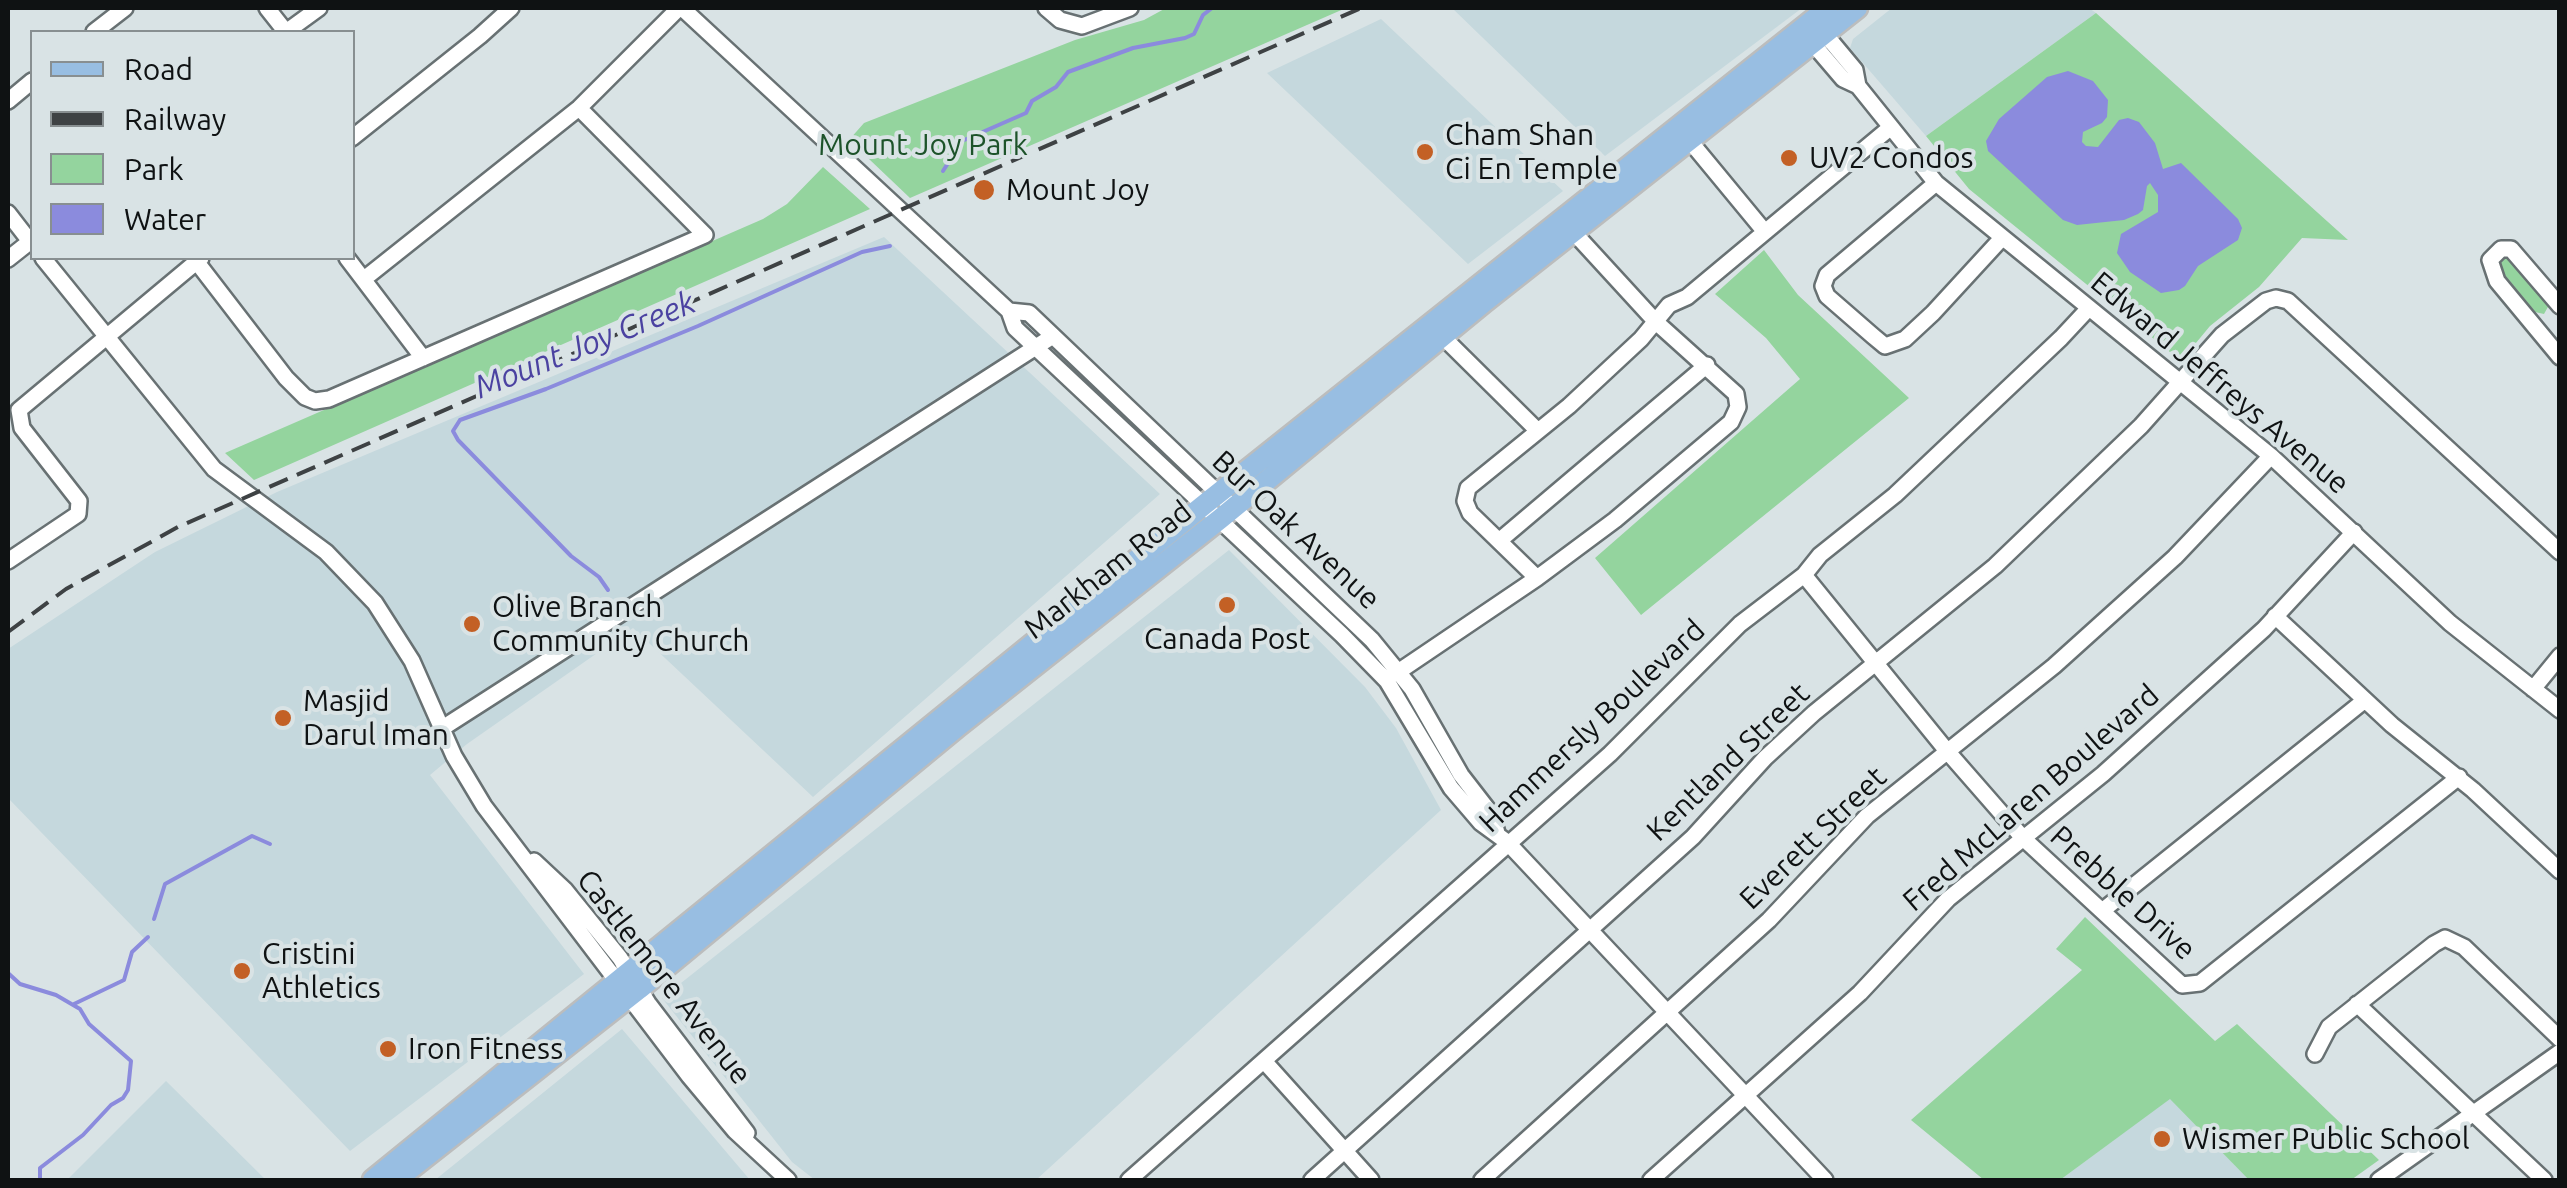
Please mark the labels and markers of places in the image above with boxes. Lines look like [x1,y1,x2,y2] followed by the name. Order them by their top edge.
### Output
[1445,117,1618,188] place label: Cham Shan Ci En Temple
[1809,140,1973,176] place label: UV2 Condos
[1414,141,1436,163] marker: Cham Shan Ci En Temple
[1778,147,1800,169] marker: UV2 Condos
[1006,172,1149,208] place label: Mount Joy
[971,177,997,203] marker: Mount Joy
[492,589,749,660] place label: Olive Branch Community Church
[1216,594,1238,616] marker: Canada Post
[461,613,483,635] marker: Olive Branch Community Church
[1144,621,1310,657] place label: Canada Post
[303,683,449,754] place label: Masjid Darul Iman
[272,707,294,729] marker: Masjid Darul Iman
[262,936,381,1006] place label: Cristini Athletics
[231,960,253,982] marker: Cristini Athletics
[408,1031,563,1067] place label: Iron Fitness
[377,1038,399,1060] marker: Iron Fitness
[2182,1121,2470,1157] place label: Wismer Public School
[2151,1128,2173,1150] marker: Wismer Public School

